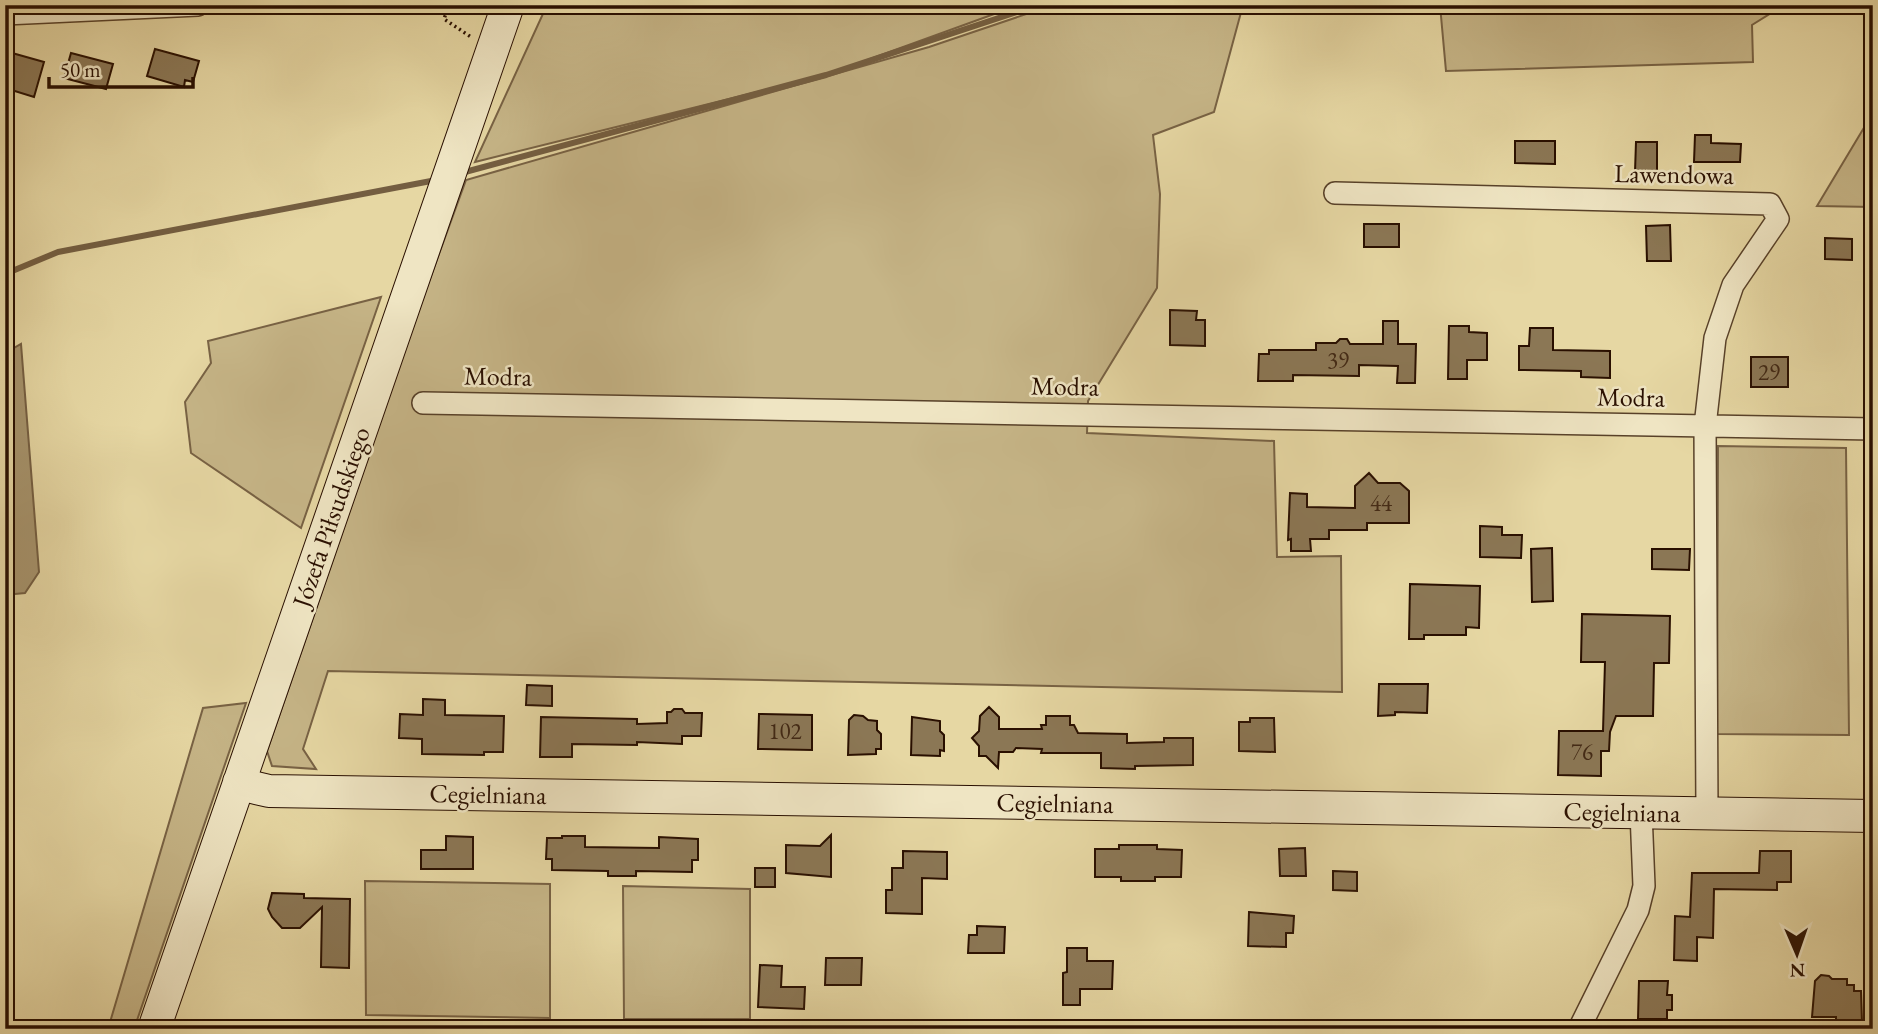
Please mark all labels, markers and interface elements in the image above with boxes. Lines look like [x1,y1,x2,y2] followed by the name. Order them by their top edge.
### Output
[49,46,192,90] scale bar
[60,56,101,83] text: 50 m
[1614,156,1735,192] street label: Lawendowa
[1327,345,1349,375] house number: 39
[1758,357,1780,387] house number: 29
[464,358,533,394] street label: Modra
[1031,368,1100,404] street label: Modra
[1597,379,1666,415] street label: Modra
[284,422,378,614] street label: Józefa Piłsudskiego
[1370,488,1393,518] house number: 44
[768,716,802,746] house number: 102
[1571,737,1593,767] house number: 76
[429,776,548,812] street label: Cegielniana
[996,785,1115,821] street label: Cegielniana
[1563,794,1682,830] street label: Cegielniana
[1762,918,1832,988] north arrow
[1789,958,1806,983] text: N

